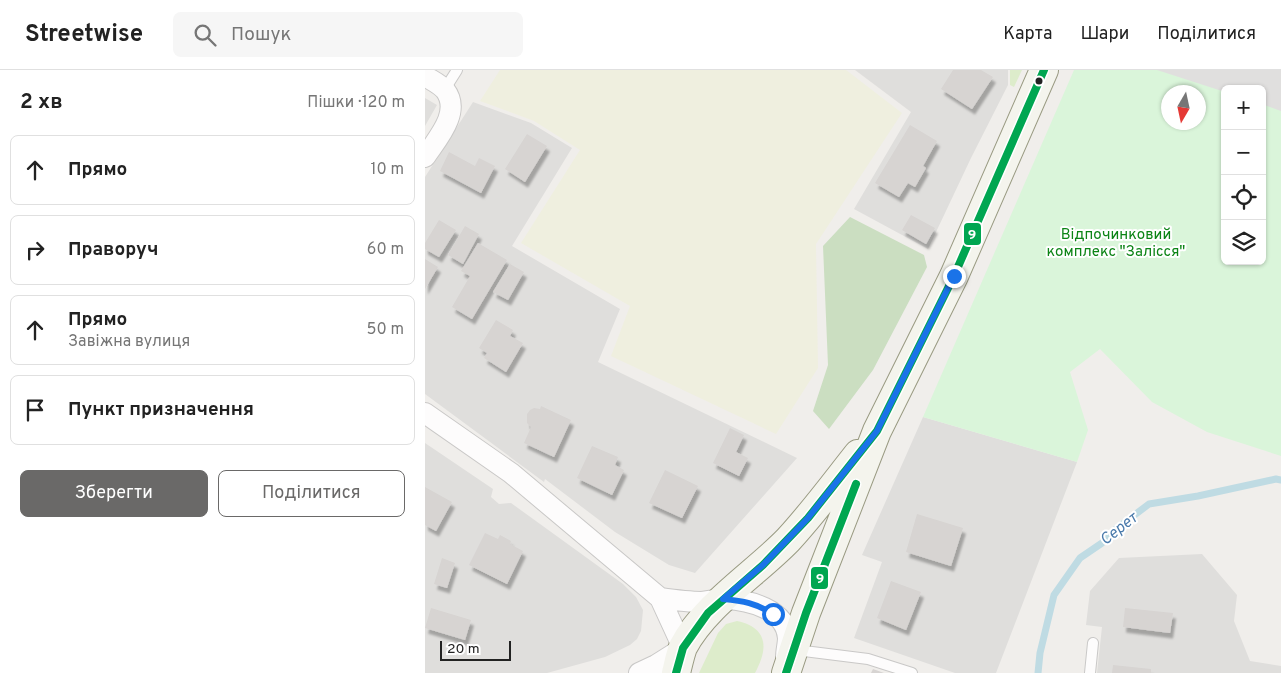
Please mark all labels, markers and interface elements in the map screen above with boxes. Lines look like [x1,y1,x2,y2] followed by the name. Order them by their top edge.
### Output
[173,12,523,57] search box
[25,20,143,50] text: Streetwise
[191,21,219,49] icon: search
[231,23,291,47] text: Пошук
[1003,23,1052,46] text: Карта
[1080,23,1129,46] text: Шари
[1157,23,1256,46] text: Поділитися
[1034,76,1044,86] unlabelled marker
[1161,85,1206,130] north arrow
[1221,85,1266,265] map controls
[1221,85,1266,130] button: +
[20,89,63,116] text: 2 хв
[307,93,405,113] text: Пішки · 120 m
[1221,130,1266,175] button: −
[21,156,49,184] icon: ahead
[68,158,127,182] text: Прямо
[370,160,404,180] text: 10 m
[1221,175,1266,220] button: locate
[1221,220,1266,265] button: layers
[963,222,982,246] line badge: 9
[1047,226,1185,262] park label: Відпочинковий комплекс "Залісся"
[968,227,976,244] text: 9
[21,236,49,264] icon: right
[68,238,159,262] text: Праворуч
[367,240,404,260] text: 60 m
[943,265,966,288] route end
[68,308,127,332] text: Прямо
[21,316,49,344] icon: ahead
[367,320,404,340] text: 50 m
[68,332,190,352] text: Завіжна вулиця
[21,396,49,424] icon: arrive
[68,398,254,422] text: Пункт призначення
[20,470,208,517] button: Зберегти
[218,470,405,517] button: Поділитися
[1096,507,1144,550] water label: Серет
[810,566,829,590] line badge: 9
[816,571,824,588] text: 9
[762,603,785,626] route start
[440,638,511,661] scale bar
[447,641,480,658] text: 20 m

